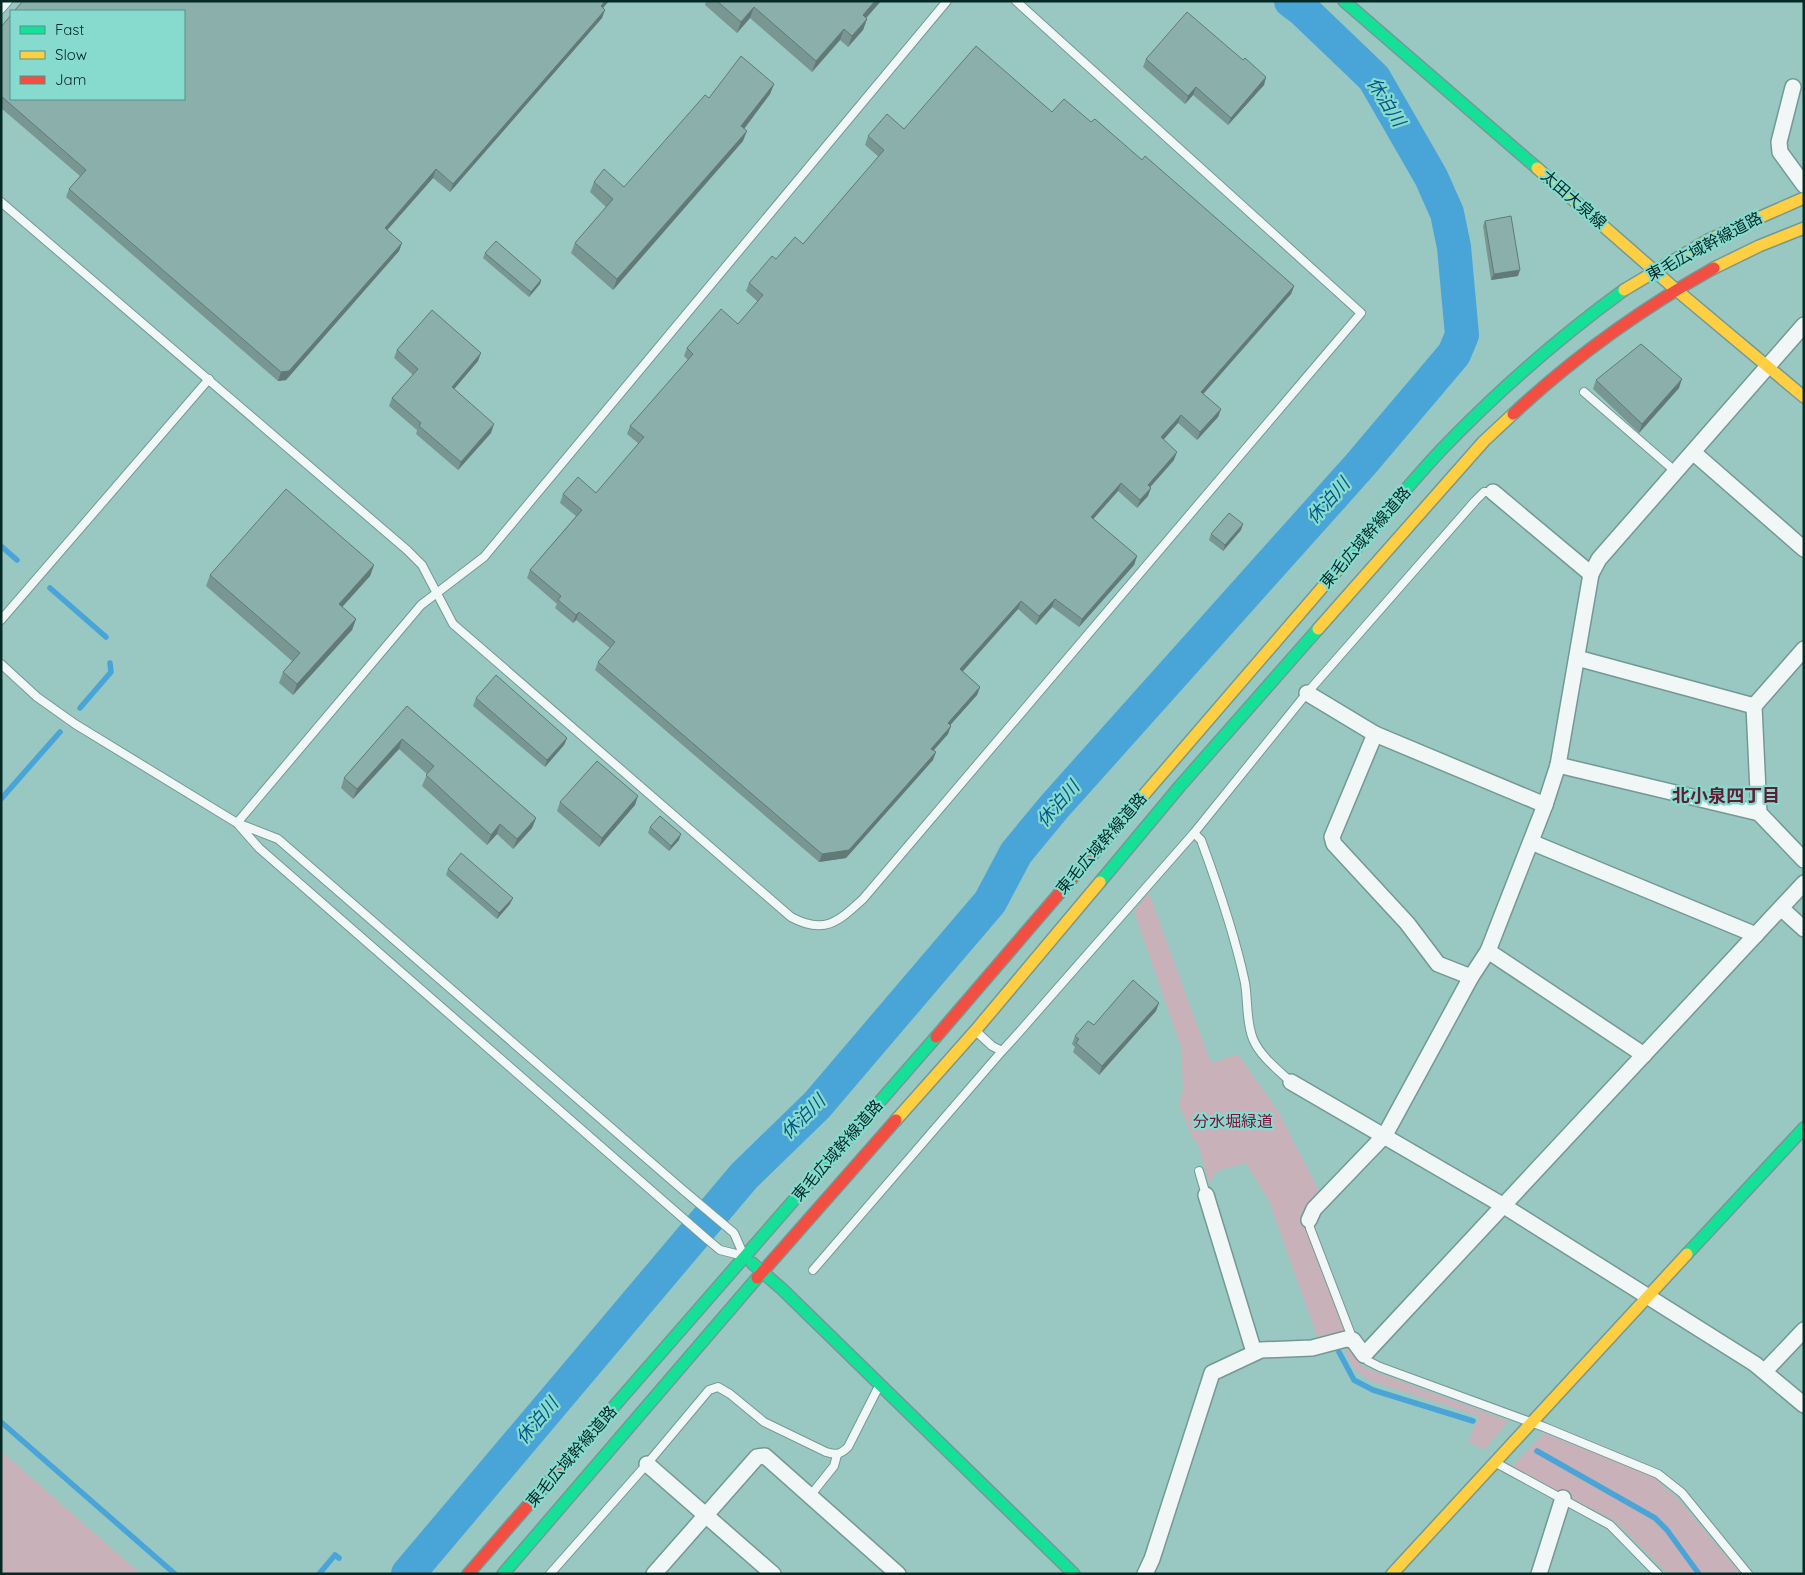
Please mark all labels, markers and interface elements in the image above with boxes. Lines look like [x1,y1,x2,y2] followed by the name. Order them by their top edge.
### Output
[10,10,185,100] legend
[55,20,84,39] text: Fast
[55,45,87,64] text: Slow
[55,70,86,89] text: Jam
[1362,73,1412,132] water label: 休泊川
[1537,165,1611,233] street label: 太田大泉線
[1643,207,1765,285] street label: 東毛広域幹線道路
[1301,471,1356,528] water label: 休泊川
[1315,482,1415,592] street label: 東毛広域幹線道路
[1031,774,1085,832] water label: 休泊川
[1672,784,1780,807] district label: 北小泉四丁目
[1051,788,1151,898] street label: 東毛広域幹線道路
[775,1088,831,1144] water label: 休泊川
[787,1095,887,1205] street label: 東毛広域幹線道路
[1193,1111,1273,1131] park label: 分水堀緑道
[510,1391,564,1449] water label: 休泊川
[521,1401,621,1511] street label: 東毛広域幹線道路

